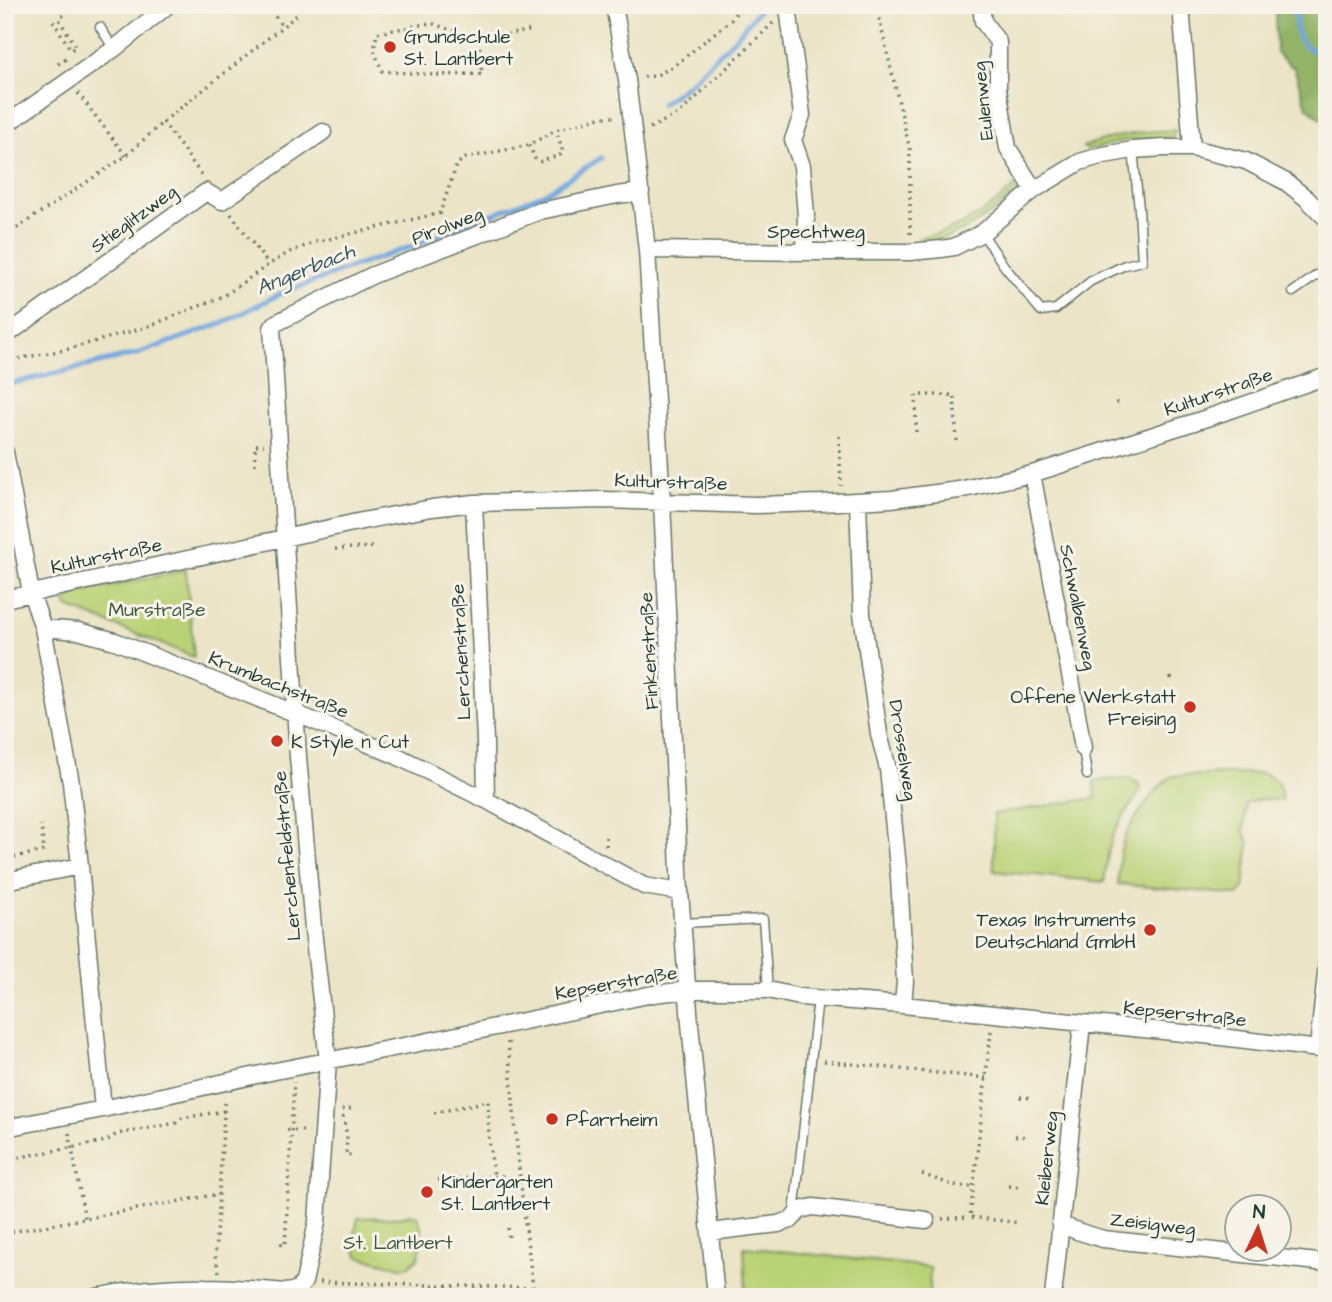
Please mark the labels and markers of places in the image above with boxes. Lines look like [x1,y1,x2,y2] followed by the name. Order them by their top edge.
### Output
[404,24,514,73] place label: Grundschule St. Lantbert
[382,39,398,55] marker: Grundschule St. Lantbert
[1010,684,1176,734] place label: Offene Werkstatt Freising
[1182,699,1198,715] marker: Offene Werkstatt Freising
[291,729,410,757] place label: K Style n Cut
[269,733,285,749] marker: K Style n Cut
[975,907,1136,956] place label: Texas Instruments Deutschland GmbH
[1142,922,1158,938] marker: Texas Instruments Deutschland GmbH
[566,1107,658,1134] place label: Pfarrheim
[544,1111,560,1127] marker: Pfarrheim
[441,1169,553,1218] place label: Kindergarten St. Lantbert
[419,1184,435,1200] marker: Kindergarten St. Lantbert

